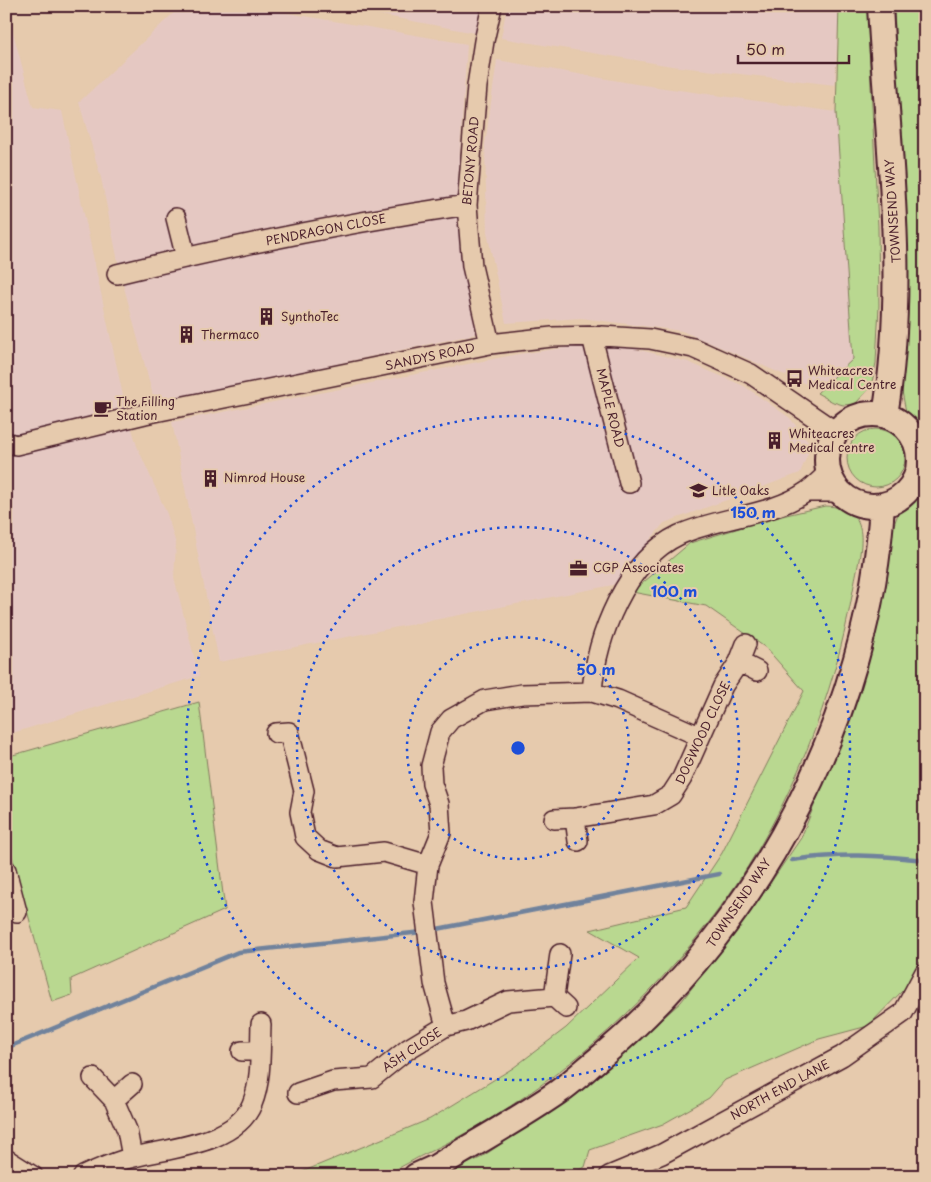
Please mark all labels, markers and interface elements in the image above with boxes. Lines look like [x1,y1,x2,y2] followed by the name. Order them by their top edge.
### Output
[738,32,850,64] scale bar
[746,37,785,60] text: 50 m
[457,115,483,206] street label: BETONY ROAD
[879,158,905,264] street label: TOWNSEND WAY
[264,209,387,250] street label: PENDRAGON CLOSE
[257,307,277,327] building icon: SynthoTec
[281,307,339,325] place label: SynthoTec
[177,325,197,345] building icon: Thermaco
[201,325,259,343] place label: Thermaco
[383,338,476,374] street label: SANDYS ROAD
[808,361,896,393] place label: Whiteacres Medical Centre
[592,366,630,450] street label: MAPLE ROAD
[784,368,804,388] bus stop icon: Whiteacres Medical Centre
[116,392,175,424] place label: The Filling Station
[92,399,112,419] cafe icon: The Filling Station
[789,424,875,456] place label: Whiteacres Medical centre
[765,431,785,451] building icon: Whiteacres Medical centre
[200,468,220,488] building icon: Nimrod House
[224,468,306,486] place label: Nimrod House
[688,481,708,501] school or university icon: Litle Oaks
[712,481,770,499] place label: Litle Oaks
[730,500,776,523] text: 150 m
[569,558,589,578] office icon: CGP Associates
[593,558,684,576] place label: CGP Associates
[651,579,697,602] text: 100 m
[577,657,615,680] text: 50 m
[670,678,734,787] street label: DOGWOOD CLOSE
[509,739,527,757] centre of rings
[702,854,775,951] street label: TOWNSEND WAY
[378,1022,445,1076] street label: ASH CLOSE
[727,1054,833,1124] street label: NORTH END LANE

